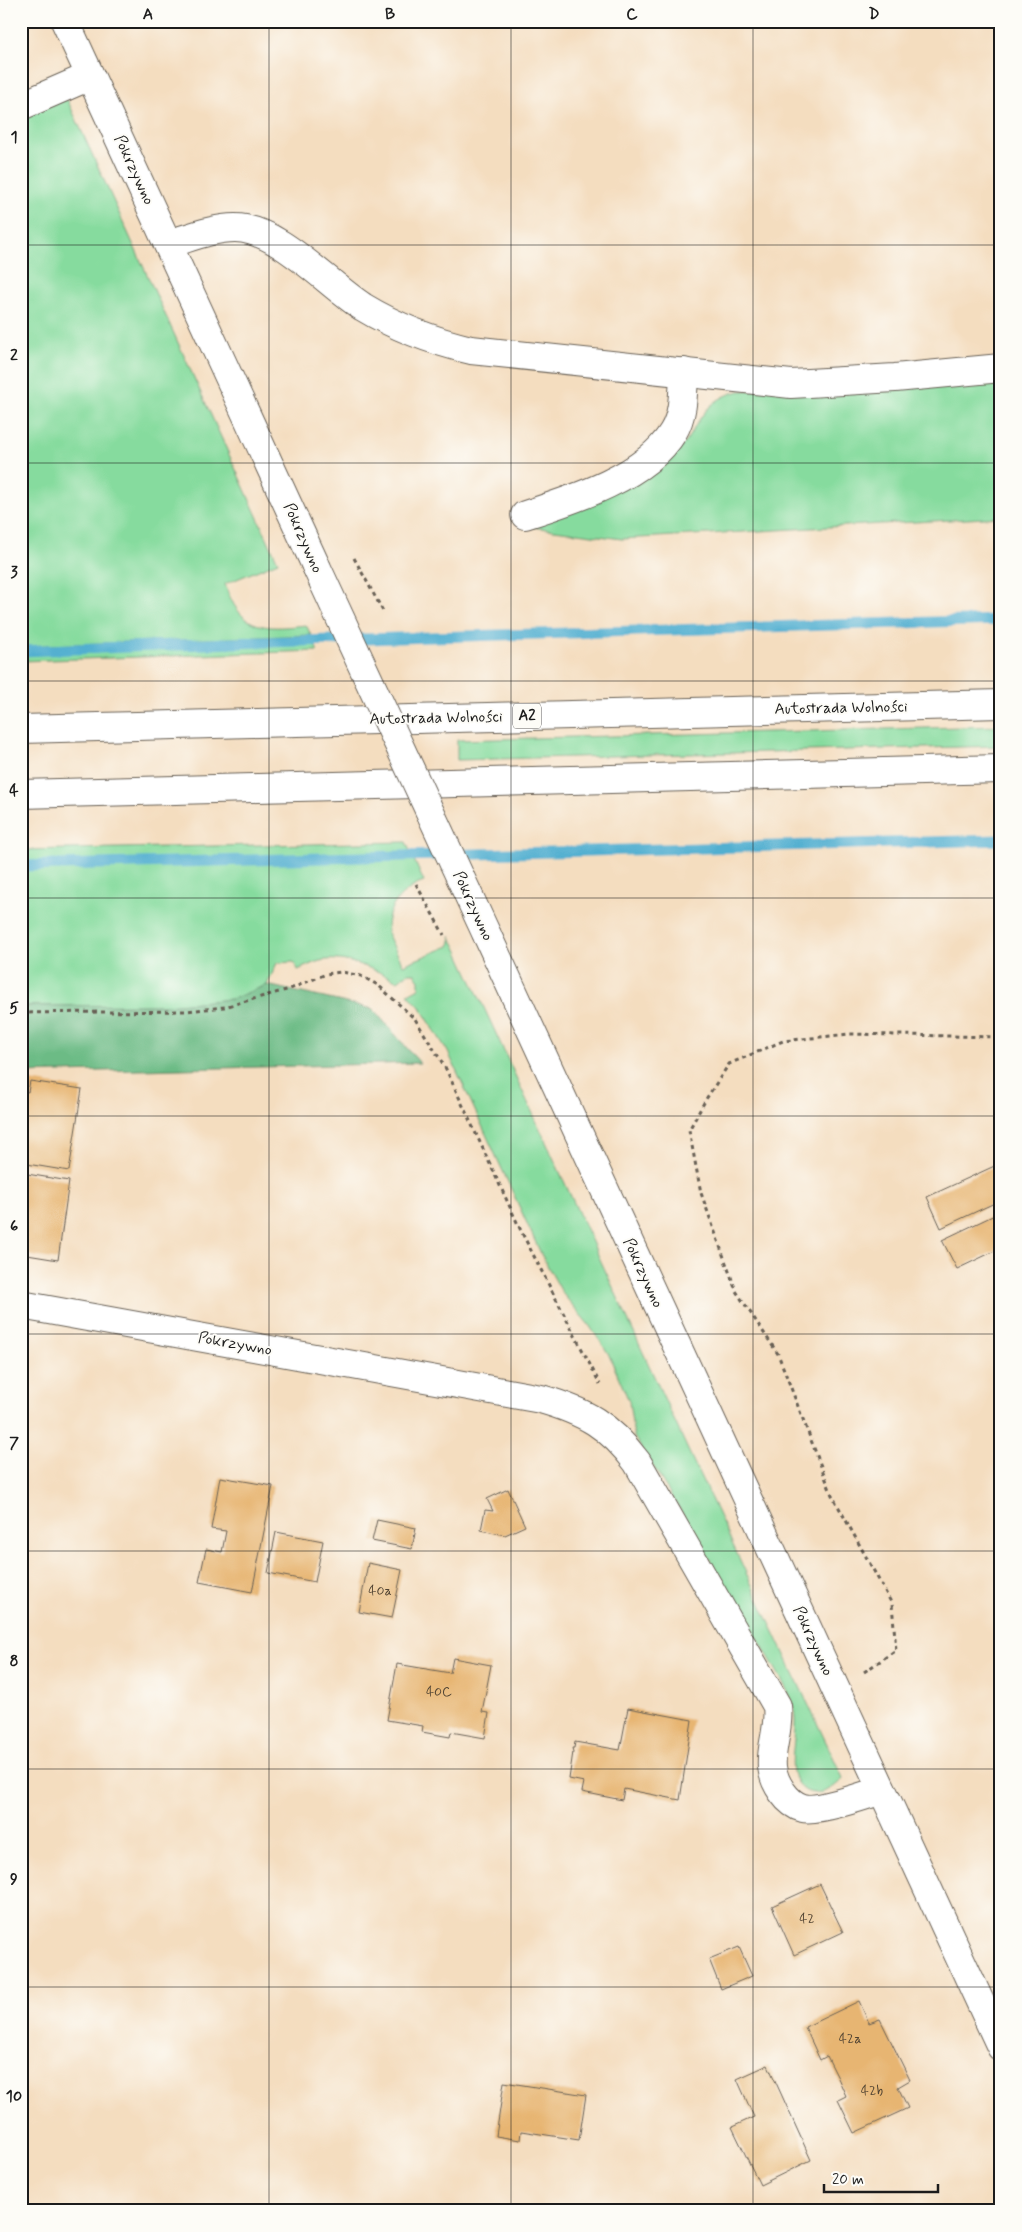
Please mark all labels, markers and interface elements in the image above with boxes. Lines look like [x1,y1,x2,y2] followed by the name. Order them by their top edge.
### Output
[143,4,153,25] text: A
[385,4,395,25] text: B
[626,4,638,25] text: C
[868,4,880,25] text: D
[10,127,18,148] text: 1
[109,132,159,208] street label: Pokrzywno
[10,345,18,366] text: 2
[278,500,328,576] street label: Pokrzywno
[10,562,18,583] text: 3
[774,696,908,720] street label: Autostrada Wolności
[513,704,541,728] road number: A2
[369,706,503,730] street label: Autostrada Wolności
[9,780,19,801] text: 4
[448,868,498,944] street label: Pokrzywno
[9,998,19,1019] text: 5
[10,1216,18,1237] text: 6
[618,1235,668,1311] street label: Pokrzywno
[196,1327,274,1361] street label: Pokrzywno
[9,1433,19,1454] text: 7
[368,1582,392,1600] house number: 40a
[788,1603,838,1679] street label: Pokrzywno
[9,1651,19,1672] text: 8
[426,1683,452,1701] house number: 40C
[10,1869,18,1890] text: 9
[799,1910,815,1928] house number: 42
[839,2030,861,2048] house number: 42a
[861,2082,883,2100] house number: 42b
[6,2086,22,2107] text: 10
[824,2162,938,2194] scale bar
[832,2170,864,2190] text: 20 m

